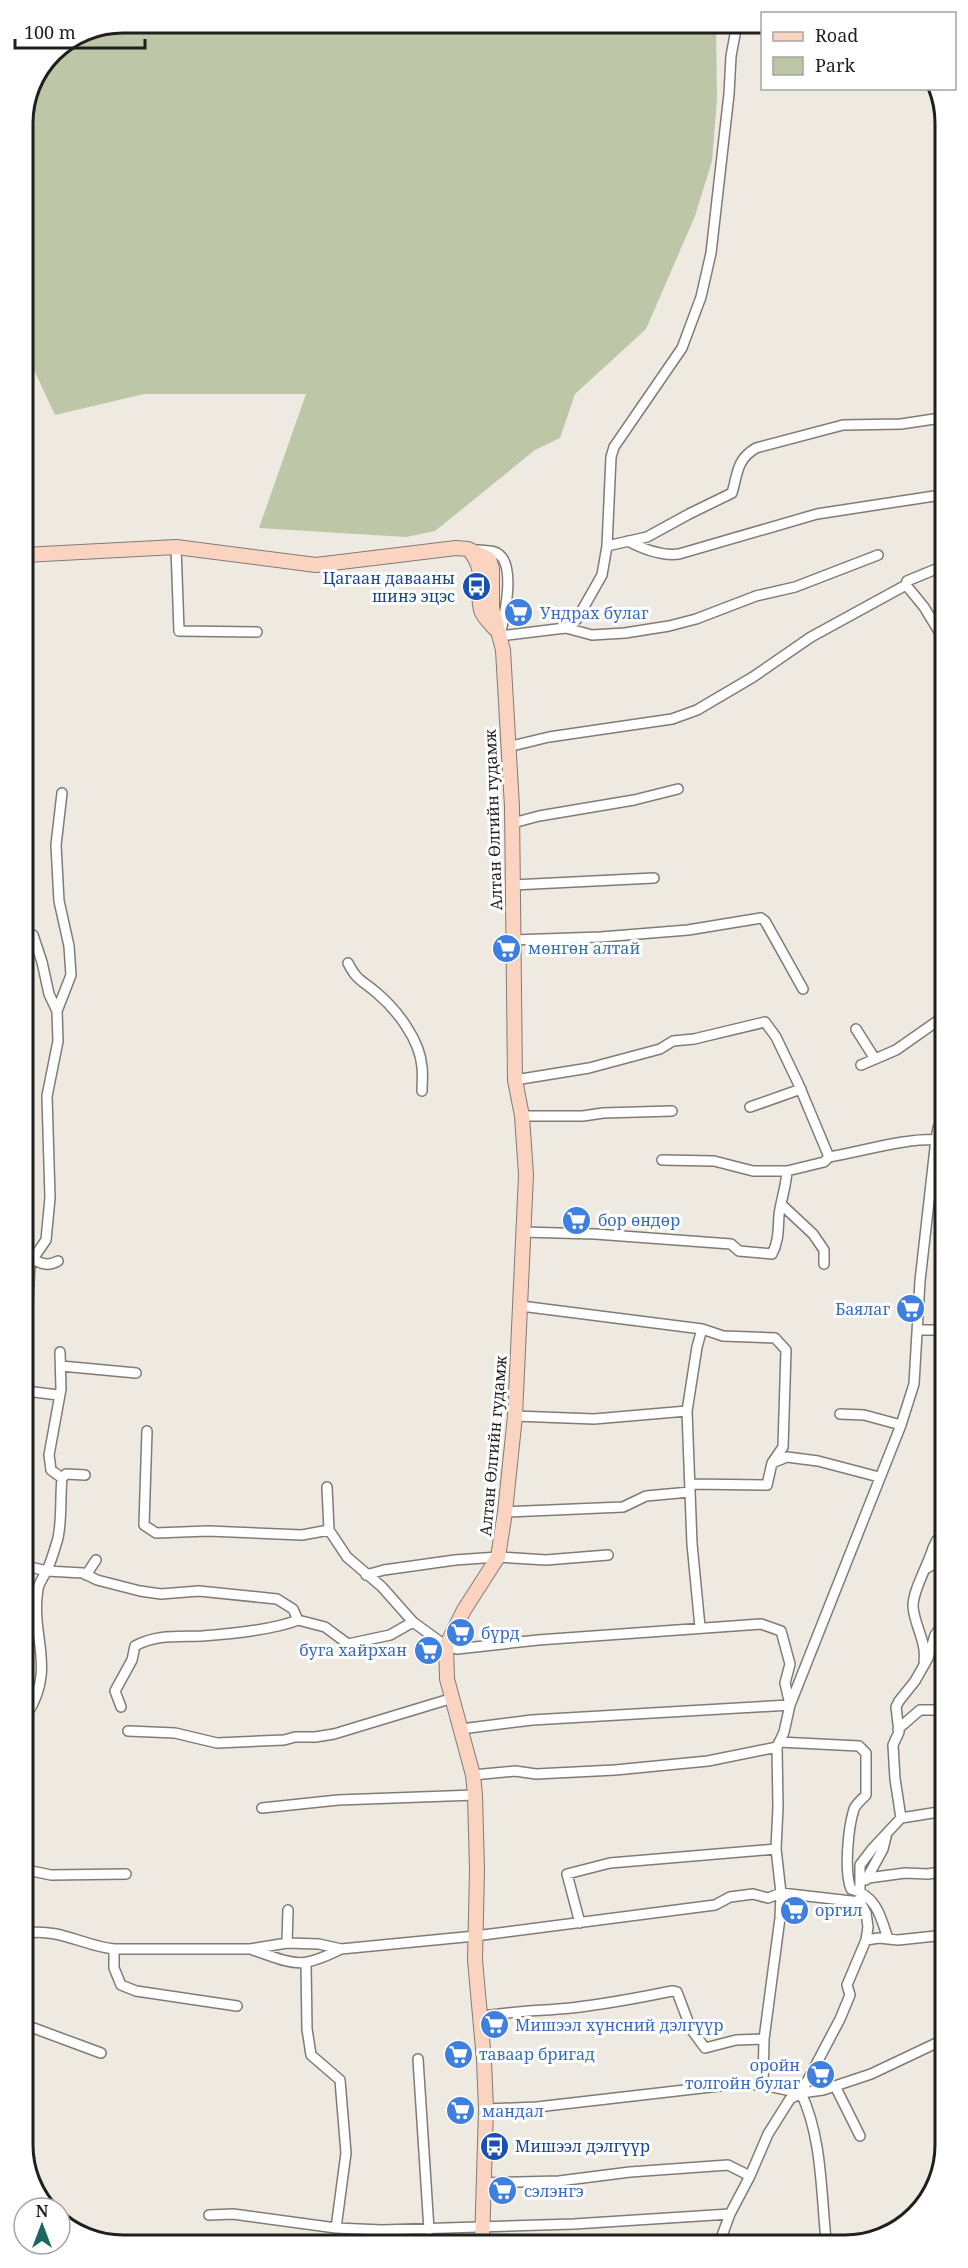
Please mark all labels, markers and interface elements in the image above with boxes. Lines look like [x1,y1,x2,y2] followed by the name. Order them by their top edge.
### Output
[15,12,146,50] scale bar
[761,12,956,90] legend
[24,20,76,44] text: 100 m
[815,23,858,47] text: Road
[815,53,855,77] text: Park
[323,567,455,607] place label: Цагаан давааны шинэ эцэс
[460,571,492,603] bus stop icon: Цагаан давааны шинэ эцэс
[503,597,535,629] supermarket icon: Ундрах булаг
[540,602,649,624] place label: Ундрах булаг
[479,729,507,911] street label: Алтан Өлгийн гудамж
[491,932,523,964] supermarket icon: мөнгөн алтай
[528,937,640,959] place label: мөнгөн алтай
[561,1204,593,1236] supermarket icon: бор өндөр
[598,1209,680,1231] place label: бор өндөр
[895,1293,927,1325] supermarket icon: Баялаг
[835,1298,890,1320] place label: Баялаг
[474,1355,512,1537] street label: Алтан Өлгийн гудамж
[444,1617,476,1649] supermarket icon: бүрд
[481,1622,520,1644] place label: бүрд
[412,1634,444,1666] supermarket icon: буга хайрхан
[299,1639,407,1661] place label: буга хайрхан
[778,1894,810,1926] supermarket icon: оргил
[815,1899,863,1921] place label: оргил
[478,2009,510,2041] supermarket icon: Мишээл хүнсний дэлгүүр
[515,2014,723,2036] place label: Мишээл хүнсний дэлгүүр
[442,2038,474,2070] supermarket icon: таваар бригад
[479,2043,595,2065] place label: таваар бригад
[685,2054,800,2094] place label: оройн толгойн булаг
[805,2058,837,2090] supermarket icon: оройн толгойн булаг
[445,2095,477,2127] supermarket icon: мандал
[482,2100,544,2122] place label: мандал
[478,2130,510,2162] bus stop icon: Мишээл дэлгүүр
[515,2135,650,2157] place label: Мишээл дэлгүүр
[487,2175,519,2207] supermarket icon: сэлэнгэ
[524,2180,584,2202] place label: сэлэнгэ
[12,2196,72,2256] north arrow
[36,2200,49,2222] text: N

